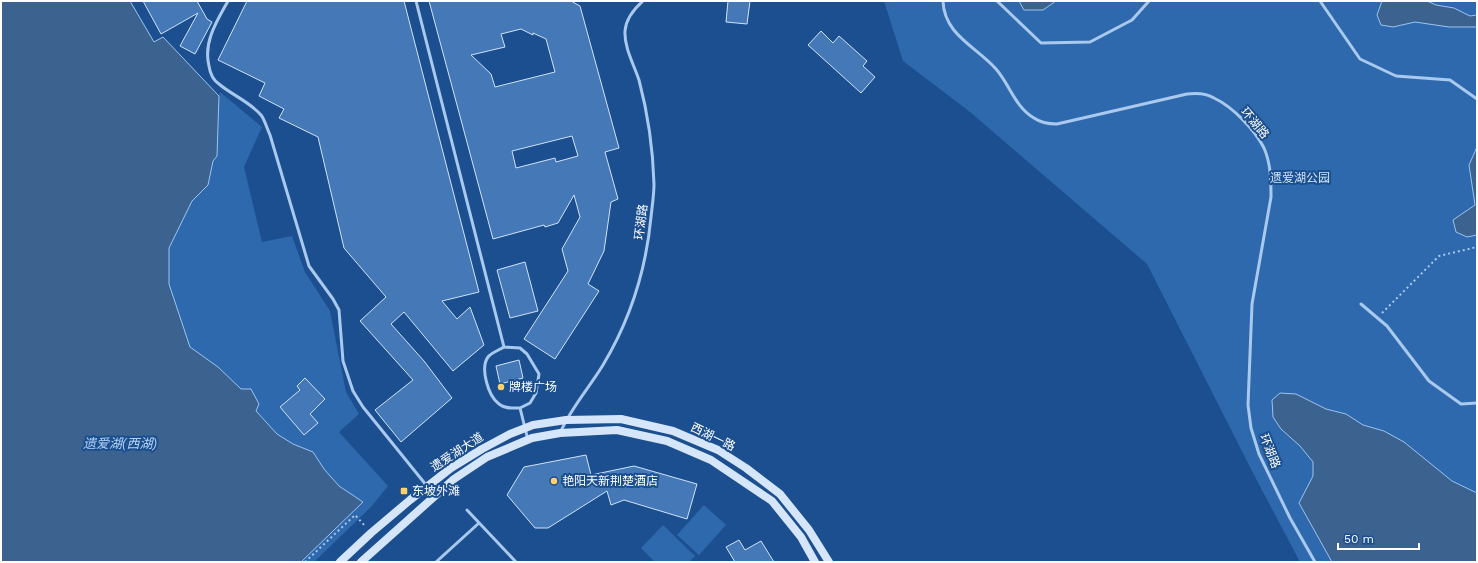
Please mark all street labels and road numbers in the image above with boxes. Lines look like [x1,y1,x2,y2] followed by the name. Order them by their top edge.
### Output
[1238,105,1272,141] street label: 环湖路
[632,203,650,241] street label: 环湖路
[688,420,738,454] street label: 西湖一路
[428,430,486,474] street label: 遗爱湖大道
[1257,432,1283,470] street label: 环湖路

